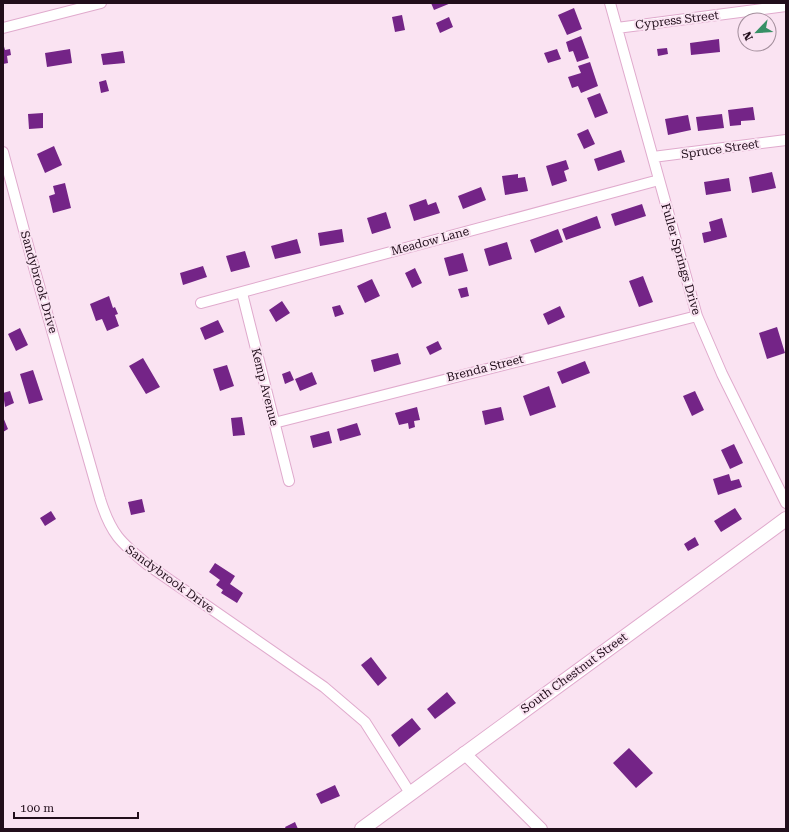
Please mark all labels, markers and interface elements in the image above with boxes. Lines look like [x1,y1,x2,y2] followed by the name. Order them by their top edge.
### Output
[634,8,720,32] street label: Cypress Street
[737,12,777,52] north arrow
[740,29,756,43] text: N
[680,137,760,161] street label: Spruce Street
[658,202,704,317] street label: Fuller Springs Drive
[389,224,471,258] street label: Meadow Lane
[18,229,60,335] street label: Sandybrook Drive
[249,347,282,428] street label: Kemp Avenue
[445,352,525,384] street label: Brenda Street
[123,542,217,616] street label: Sandybrook Drive
[518,629,630,716] street label: South Chestnut Street
[14,794,138,820] scale bar
[20,801,54,815] text: 100 m

